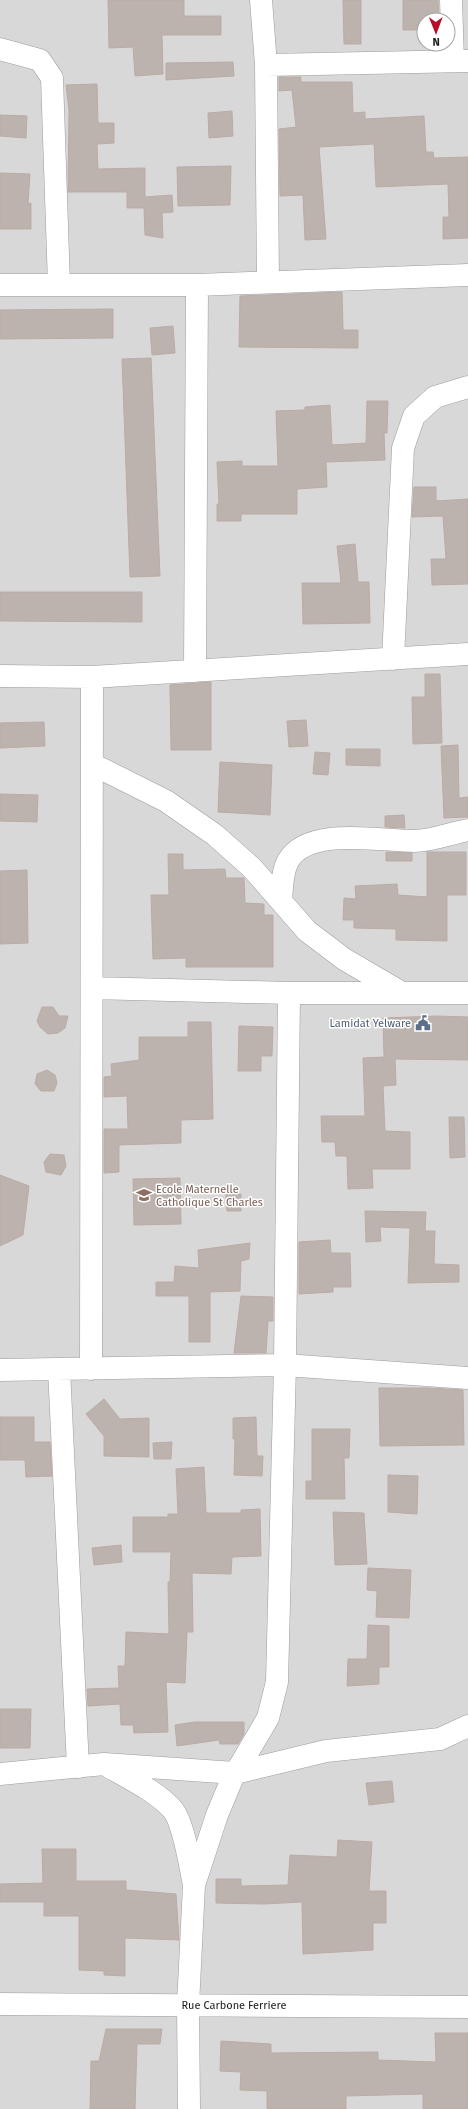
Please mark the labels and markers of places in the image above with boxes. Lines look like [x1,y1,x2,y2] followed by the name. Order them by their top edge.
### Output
[414,1014,432,1032] public building icon: Lamidat Yelware
[329,1017,411,1030] place label: Lamidat Yelware
[156,1183,263,1209] place label: Ecole Maternelle Catholique St Charles
[135,1186,153,1204] school or university icon: Ecole Maternelle Catholique St Charles

